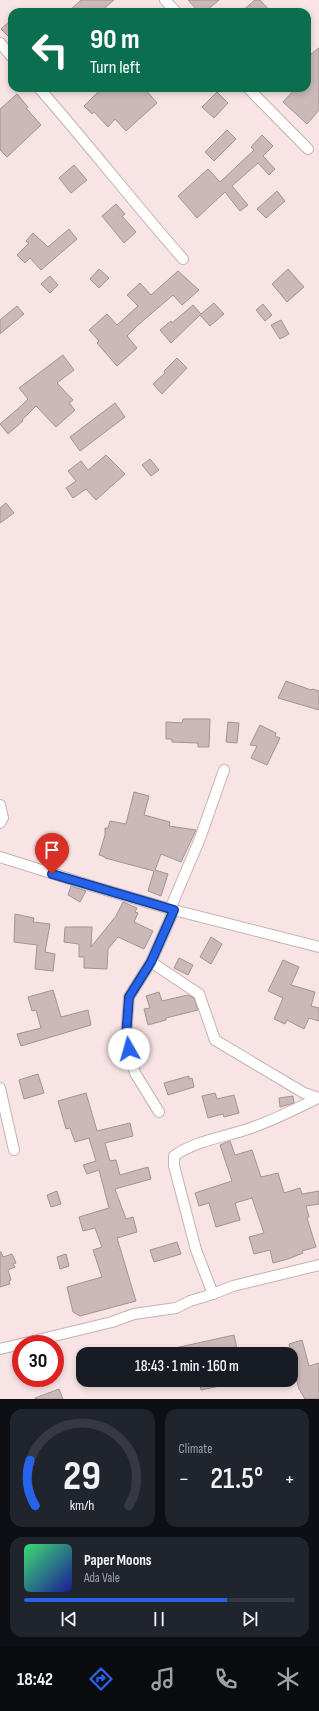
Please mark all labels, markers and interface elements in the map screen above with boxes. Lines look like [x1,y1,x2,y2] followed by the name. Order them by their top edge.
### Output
[90,23,140,56] text: 90 m
[24,24,76,76] icon: left
[90,57,141,78] text: Turn left
[35,833,69,874] pin
[41,839,63,861] icon: arrive
[108,1028,150,1070] position arrow
[12,1335,64,1387] speed limit sign: 30
[135,1357,239,1376] text: 18:43 · 1 min · 160 m
[179,1441,212,1457] text: Climate
[63,1452,101,1501] text: 29
[210,1461,263,1497] text: 21.5°
[179,1466,189,1493] text: −
[284,1466,295,1493] text: +
[70,1497,95,1514] text: km/h
[84,1551,152,1570] text: Paper Moons
[84,1570,120,1586] text: Ada Vale
[58,1608,80,1630] icon: previous
[148,1608,170,1630] icon: pause
[239,1608,261,1630] icon: next
[87,1665,115,1693] icon: directions
[149,1665,177,1693] icon: music
[212,1665,240,1693] icon: phone
[274,1665,302,1693] icon: climate
[17,1669,53,1690] text: 18:42

